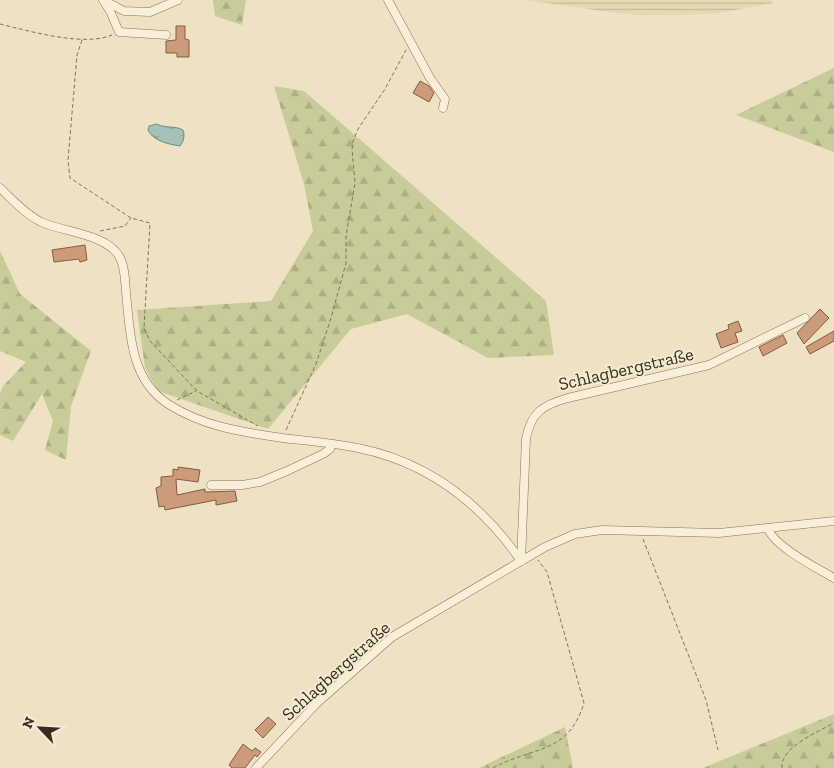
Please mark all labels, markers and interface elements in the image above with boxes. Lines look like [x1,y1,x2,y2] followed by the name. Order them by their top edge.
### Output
[556,343,696,395] street label: Schlagbergstraße
[277,617,395,725] street label: Schlagbergstraße
[15,703,65,753] north arrow
[19,714,39,731] text: N

